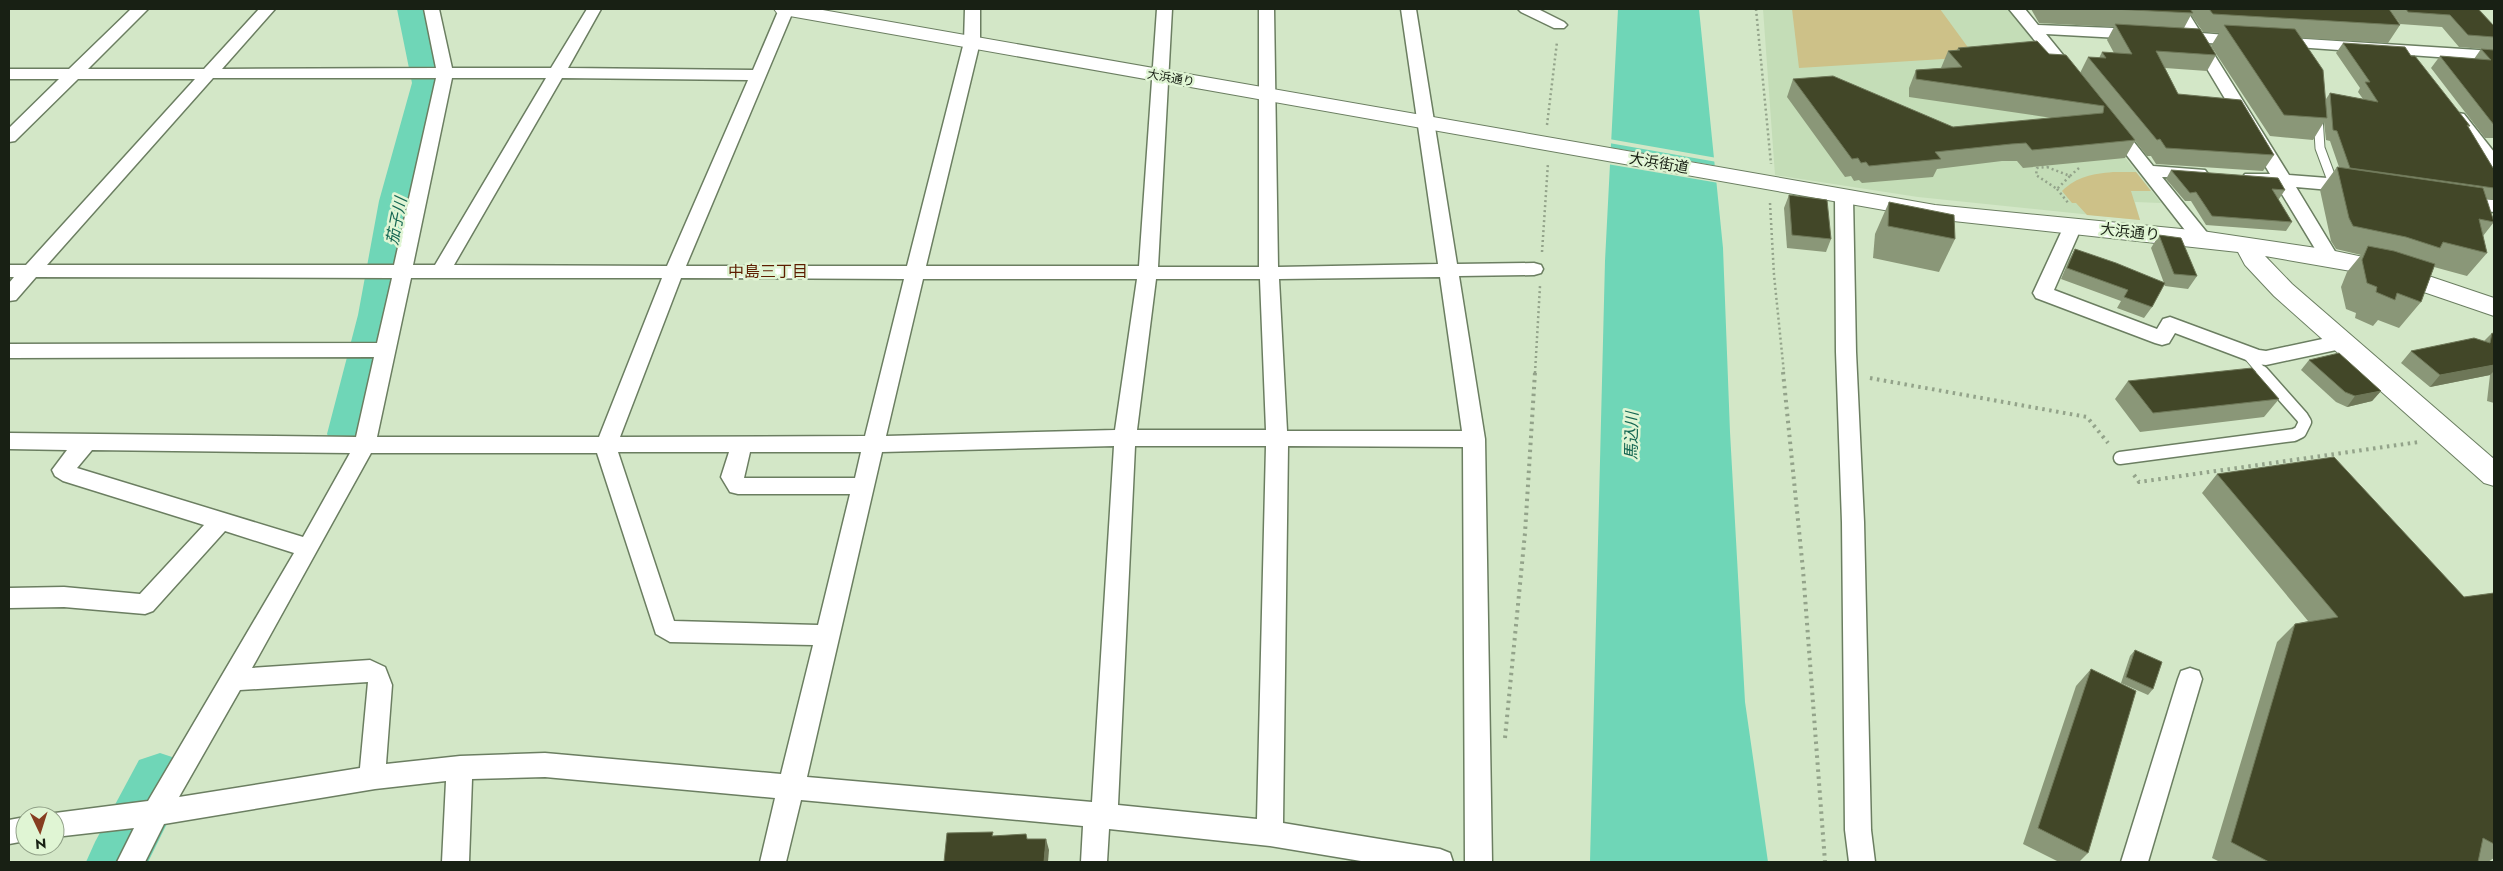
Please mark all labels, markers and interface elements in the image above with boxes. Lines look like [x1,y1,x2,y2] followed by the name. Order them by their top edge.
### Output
[1146,65,1196,91] street label: 大浜通り
[1628,147,1690,179] street label: 大浜街道
[381,193,413,247] water label: 茄子川
[2099,218,2161,246] street label: 大浜通り
[728,260,808,283] district label: 中島三丁目
[1620,410,1643,460] water label: 馬込川
[15,806,65,856] north arrow
[35,834,47,854] text: N

